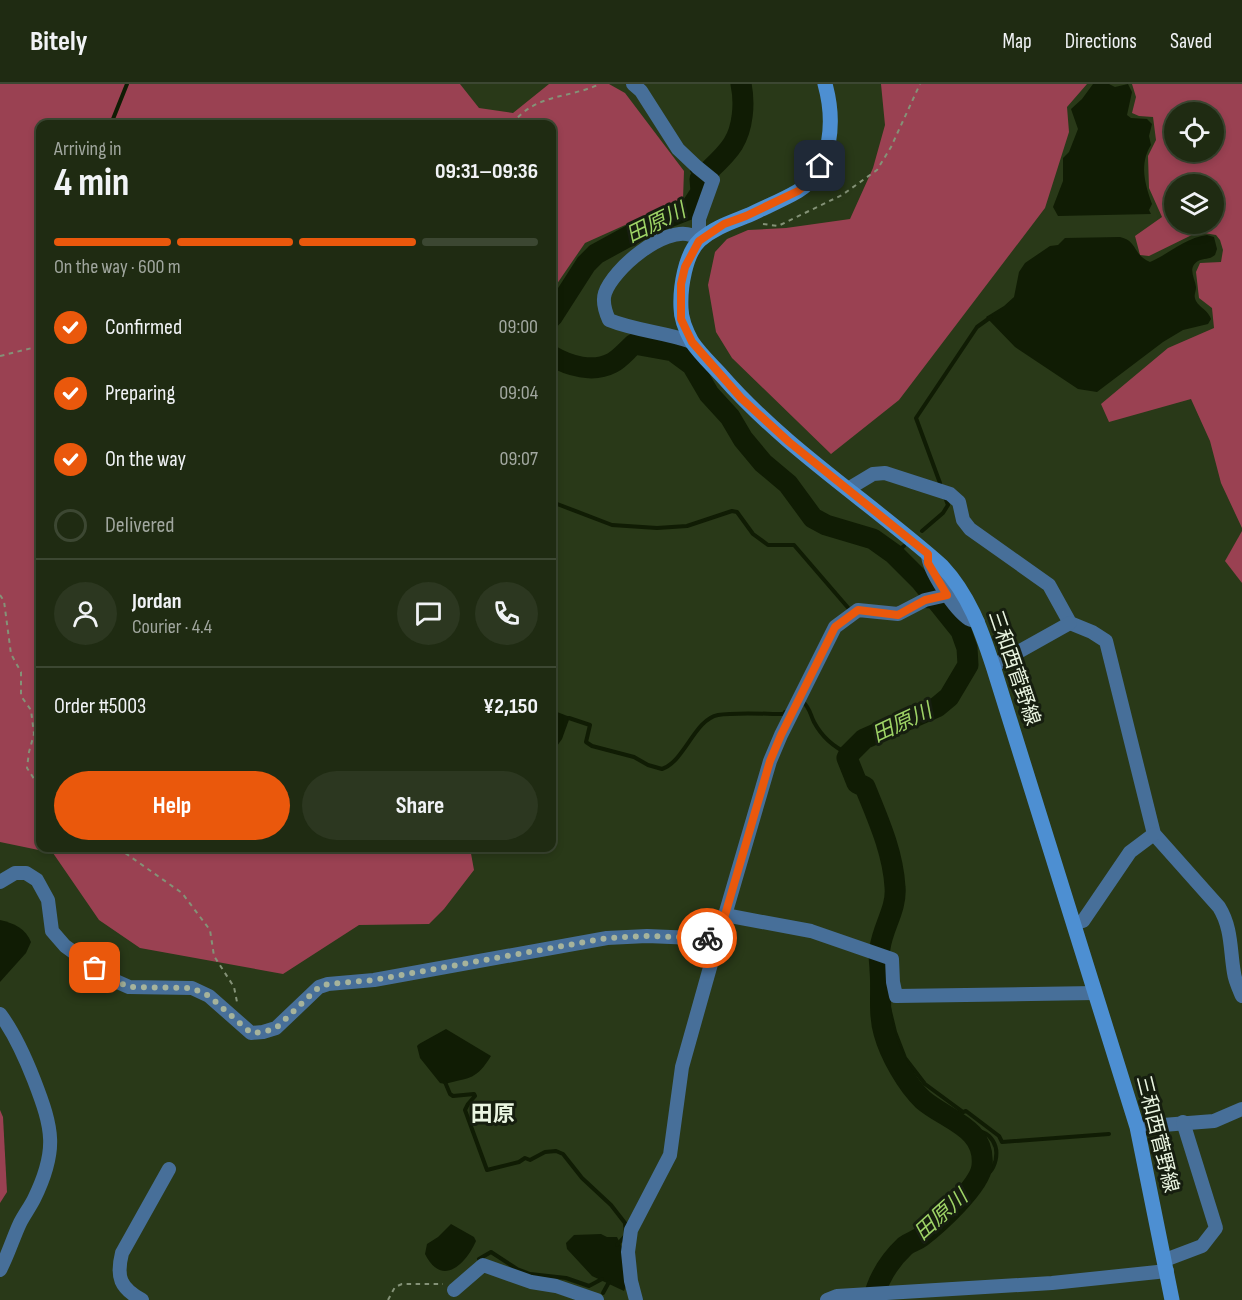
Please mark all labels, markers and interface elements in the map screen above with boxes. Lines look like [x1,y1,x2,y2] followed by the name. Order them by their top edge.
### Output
[30,25,87,58] text: Bitely
[1002,29,1032,54] text: Map
[1065,29,1137,54] text: Directions
[1170,29,1212,54] text: Saved
[1164,102,1224,234] map controls
[1164,102,1224,162] button: locate
[54,137,122,161] text: Arriving in
[794,140,845,191] pin
[803,149,836,182] icon: home
[435,158,538,185] text: 09:31–09:36
[54,160,129,207] text: 4 min
[1164,174,1224,234] button: layers
[622,197,692,248] water label: 田原川
[54,255,181,279] text: On the way · 600 m
[54,311,87,344] icon: check
[105,314,182,341] text: Confirmed
[499,315,538,339] text: 09:00
[54,377,87,410] icon: check
[105,380,175,407] text: Preparing
[499,381,538,405] text: 09:04
[54,443,87,476] icon: check
[105,446,186,473] text: On the way
[500,447,538,471] text: 09:07
[105,512,174,539] text: Delivered
[54,582,117,645] button: person
[397,582,460,645] button: chat
[475,582,538,645] button: phone
[132,588,181,615] text: Jordan
[983,607,1045,729] street label: 三和西菅野線
[132,615,212,639] text: Courier · 4.4
[54,693,146,720] text: Order #5003
[483,693,538,720] text: ¥2,150
[868,698,938,748] water label: 田原川
[54,771,290,840] button: Help
[302,771,538,840] button: Share
[677,908,737,968] courier
[691,922,724,955] icon: bike
[69,942,120,993] pin
[78,951,111,984] icon: bag
[1131,1073,1183,1195] street label: 三和西菅野線
[471,1101,515,1128] district label: 田原
[909,1183,974,1245] water label: 田原川

